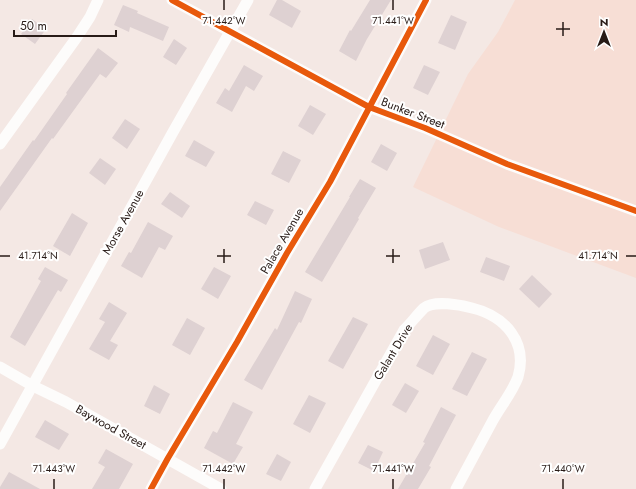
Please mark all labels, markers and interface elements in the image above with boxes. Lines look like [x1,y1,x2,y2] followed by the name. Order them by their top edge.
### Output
[14,12,116,38] scale bar
[584,12,624,52] north arrow
[203,13,245,28] text: 71.442°W
[372,13,414,28] text: 71.441°W
[600,14,608,30] text: N
[20,17,47,35] text: 50 m
[379,93,448,133] street label: Bunker Street
[98,186,148,258] street label: Morse Avenue
[256,205,308,277] street label: Palace Avenue
[18,248,58,263] text: 41.714°N
[578,248,618,263] text: 41.714°N
[369,320,417,384] street label: Galant Drive
[72,400,150,454] street label: Baywood Street
[33,461,75,476] text: 71.443°W
[203,461,245,476] text: 71.442°W
[372,461,414,476] text: 71.441°W
[541,461,585,476] text: 71.440°W

